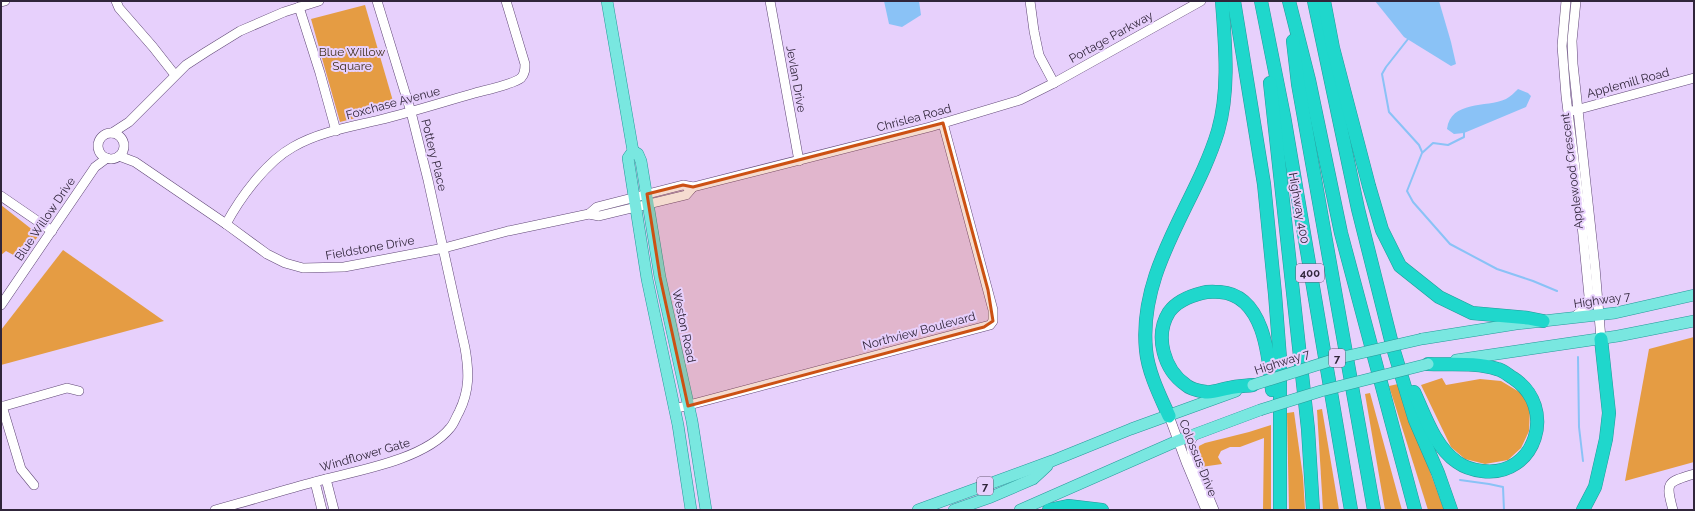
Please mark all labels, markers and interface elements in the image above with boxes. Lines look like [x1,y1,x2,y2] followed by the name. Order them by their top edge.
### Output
[1067,8,1156,66] street label: Portage Parkway
[319,45,385,73] park label: Blue Willow Square
[783,45,809,113] street label: Jevlan Drive
[1585,65,1671,101] street label: Applemill Road
[344,84,442,122] street label: Foxchase Avenue
[875,101,953,135] street label: Chrislea Road
[1558,112,1586,230] street label: Applewood Crescent
[418,118,450,192] street label: Pottery Place
[1286,171,1312,245] street label: Highway 400
[12,175,78,263] street label: Blue Willow Drive
[324,233,416,263] street label: Fieldstone Drive
[1296,264,1324,282] road number: 400
[669,288,699,364] street label: Weston Road
[1573,289,1632,311] street label: Highway 7
[861,309,977,353] street label: Northview Boulevard
[1253,346,1312,378] street label: Highway 7
[1329,349,1345,367] road number: 7
[1176,417,1220,499] street label: Colossus Drive
[318,435,412,475] street label: Windflower Gate
[977,477,993,495] road number: 7

